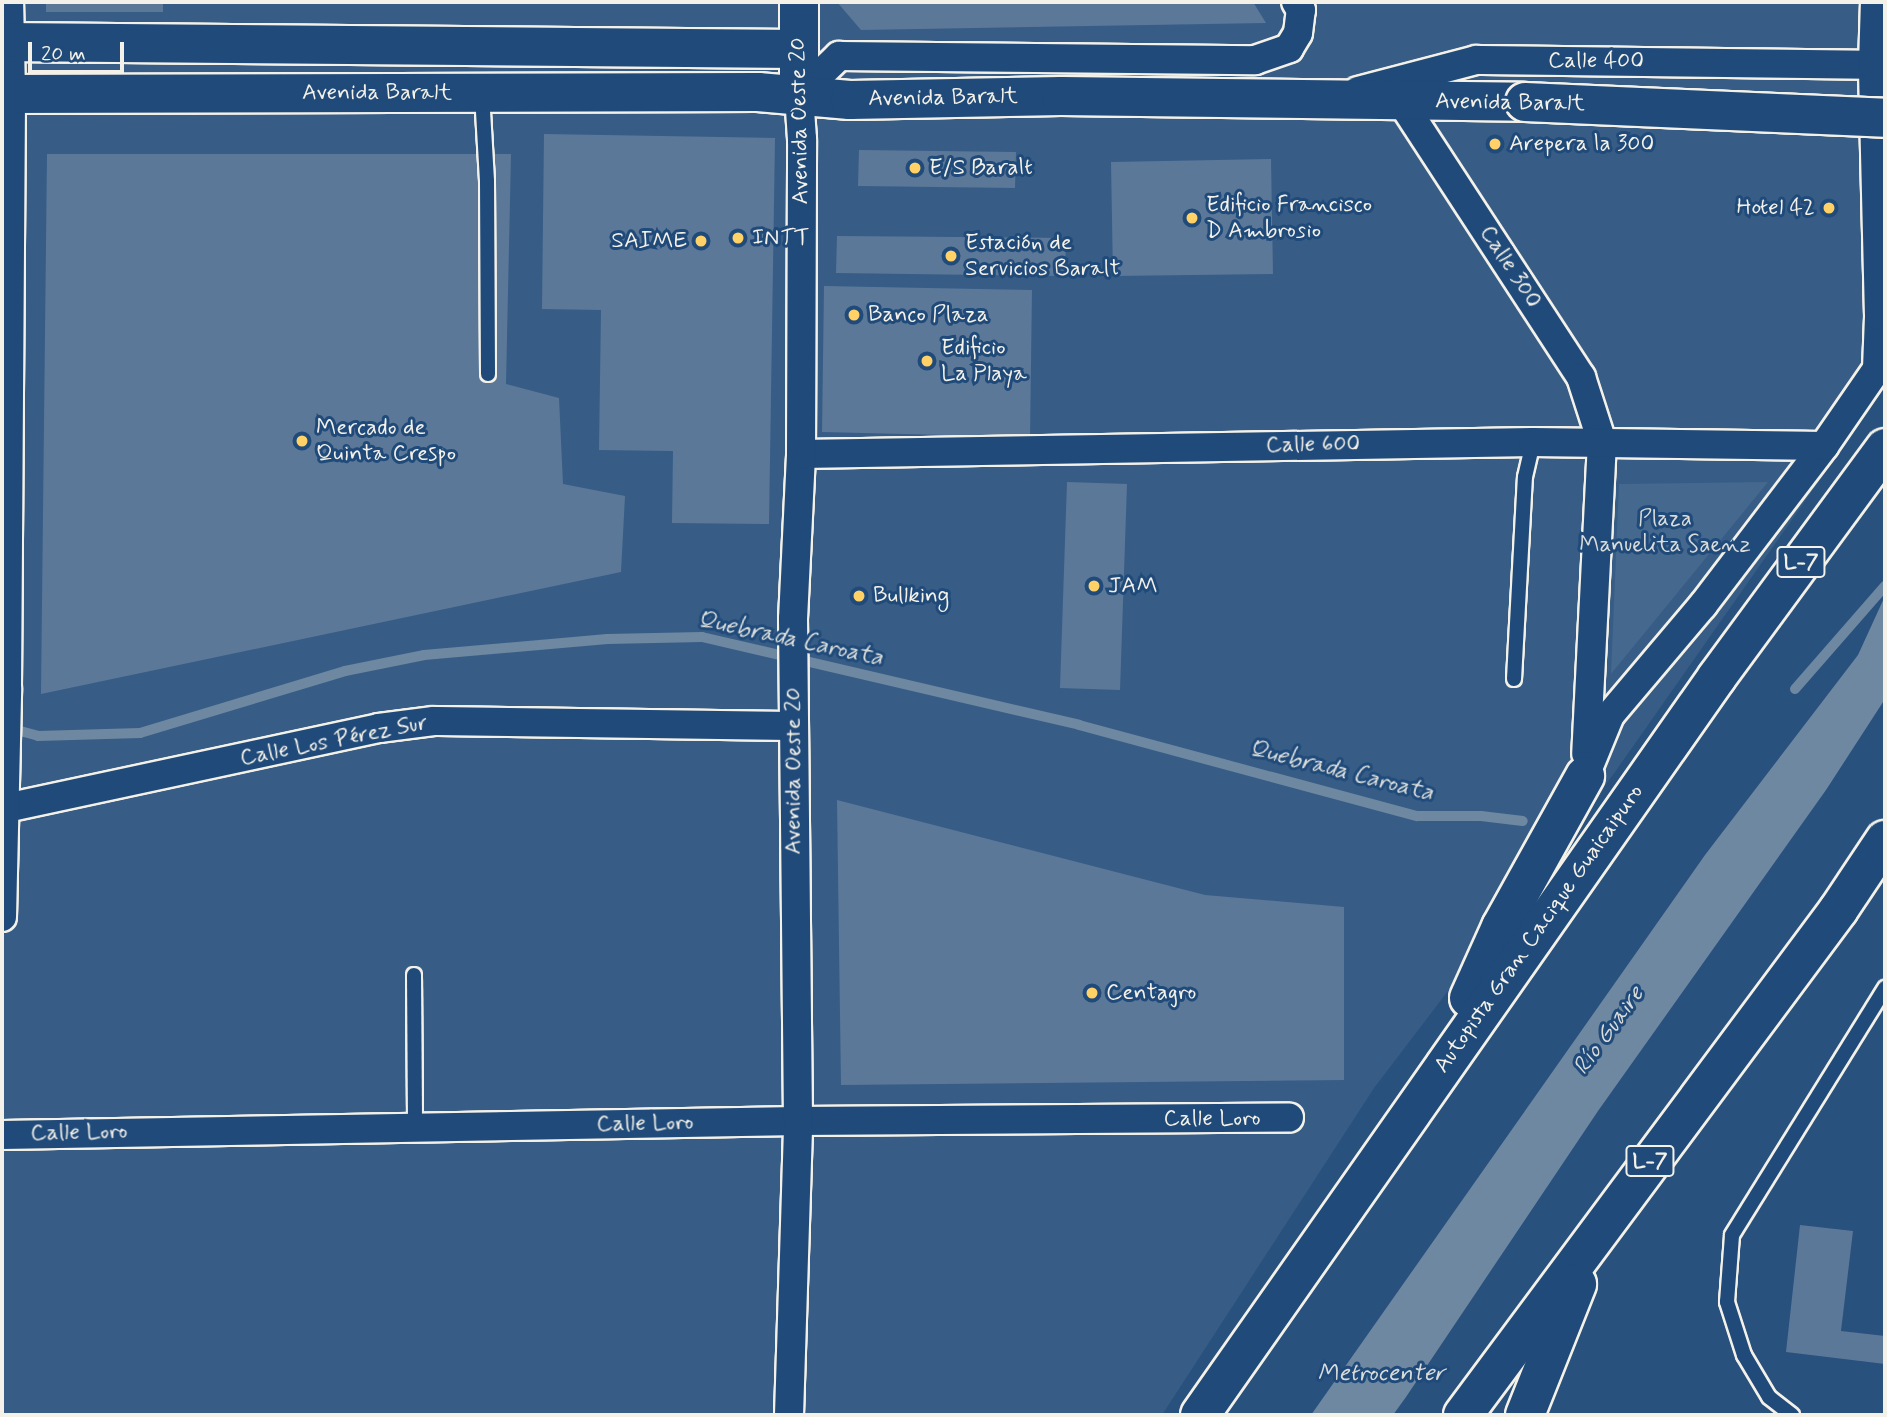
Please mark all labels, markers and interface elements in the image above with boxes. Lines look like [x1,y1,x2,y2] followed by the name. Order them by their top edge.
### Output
[32,28,128,72] scale bar
[785,37,815,205] street label: Avenida Oeste 20
[41,40,86,68] text: 20 m
[1548,47,1644,75] street label: Calle 400
[303,79,451,107] street label: Avenida Baralt
[869,83,1017,113] street label: Avenida Baralt
[1436,88,1584,118] street label: Avenida Baralt
[1509,130,1655,158] place label: Arepera la 300
[1487,136,1503,152] marker: Arepera la 300
[929,154,1036,182] place label: E/S Baralt
[907,160,923,176] marker: E/S Baralt
[1206,191,1371,245] place label: Edificio Francisco D Ambrosio
[1736,194,1815,222] place label: Hotel 42
[1821,200,1837,216] marker: Hotel 42
[1184,210,1200,226] marker: Edificio Francisco D Ambrosio
[1473,220,1547,314] street label: Calle 300
[752,224,810,252] place label: INTT
[611,227,687,255] place label: SAIME
[965,229,1119,283] place label: Estación de Servicios Baralt
[730,230,746,246] marker: INTT
[693,233,709,249] marker: SAIME
[943,248,959,264] marker: Estación de Servicios Baralt
[868,301,986,329] place label: Banco Plaza
[846,307,862,323] marker: Banco Plaza
[941,334,1026,388] place label: Edificio La Playa
[919,353,935,369] marker: Edificio La Playa
[316,414,456,468] place label: Mercado de Quinta Crespo
[1266,430,1360,460] street label: Calle 600
[294,433,310,449] marker: Mercado de Quinta Crespo
[1581,505,1749,559] park label: Plaza Manuelita Saenz
[1775,544,1827,580] road number: L-7
[1108,572,1158,600] place label: JAM
[1086,578,1102,594] marker: JAM
[873,582,949,610] place label: Bullking
[851,588,867,604] marker: Bullking
[693,605,887,673] water label: Quebrada Caroata
[780,687,808,855] street label: Avenida Oeste 20
[237,709,431,773] street label: Calle Los Pérez Sur
[1244,734,1438,808] water label: Quebrada Caroata
[1427,777,1651,1081] street label: Autopista Gran Cacique Guaicaipuro
[1106,979,1196,1007] place label: Centagro
[1567,981,1651,1081] water label: Río Guaire
[1084,985,1100,1001] marker: Centagro
[1163,1105,1261,1133] street label: Calle Loro
[596,1109,694,1139] street label: Calle Loro
[30,1118,128,1148] street label: Calle Loro
[1624,1144,1676,1178] road number: L-7
[1317,1360,1445,1388] water label: Metrocenter

